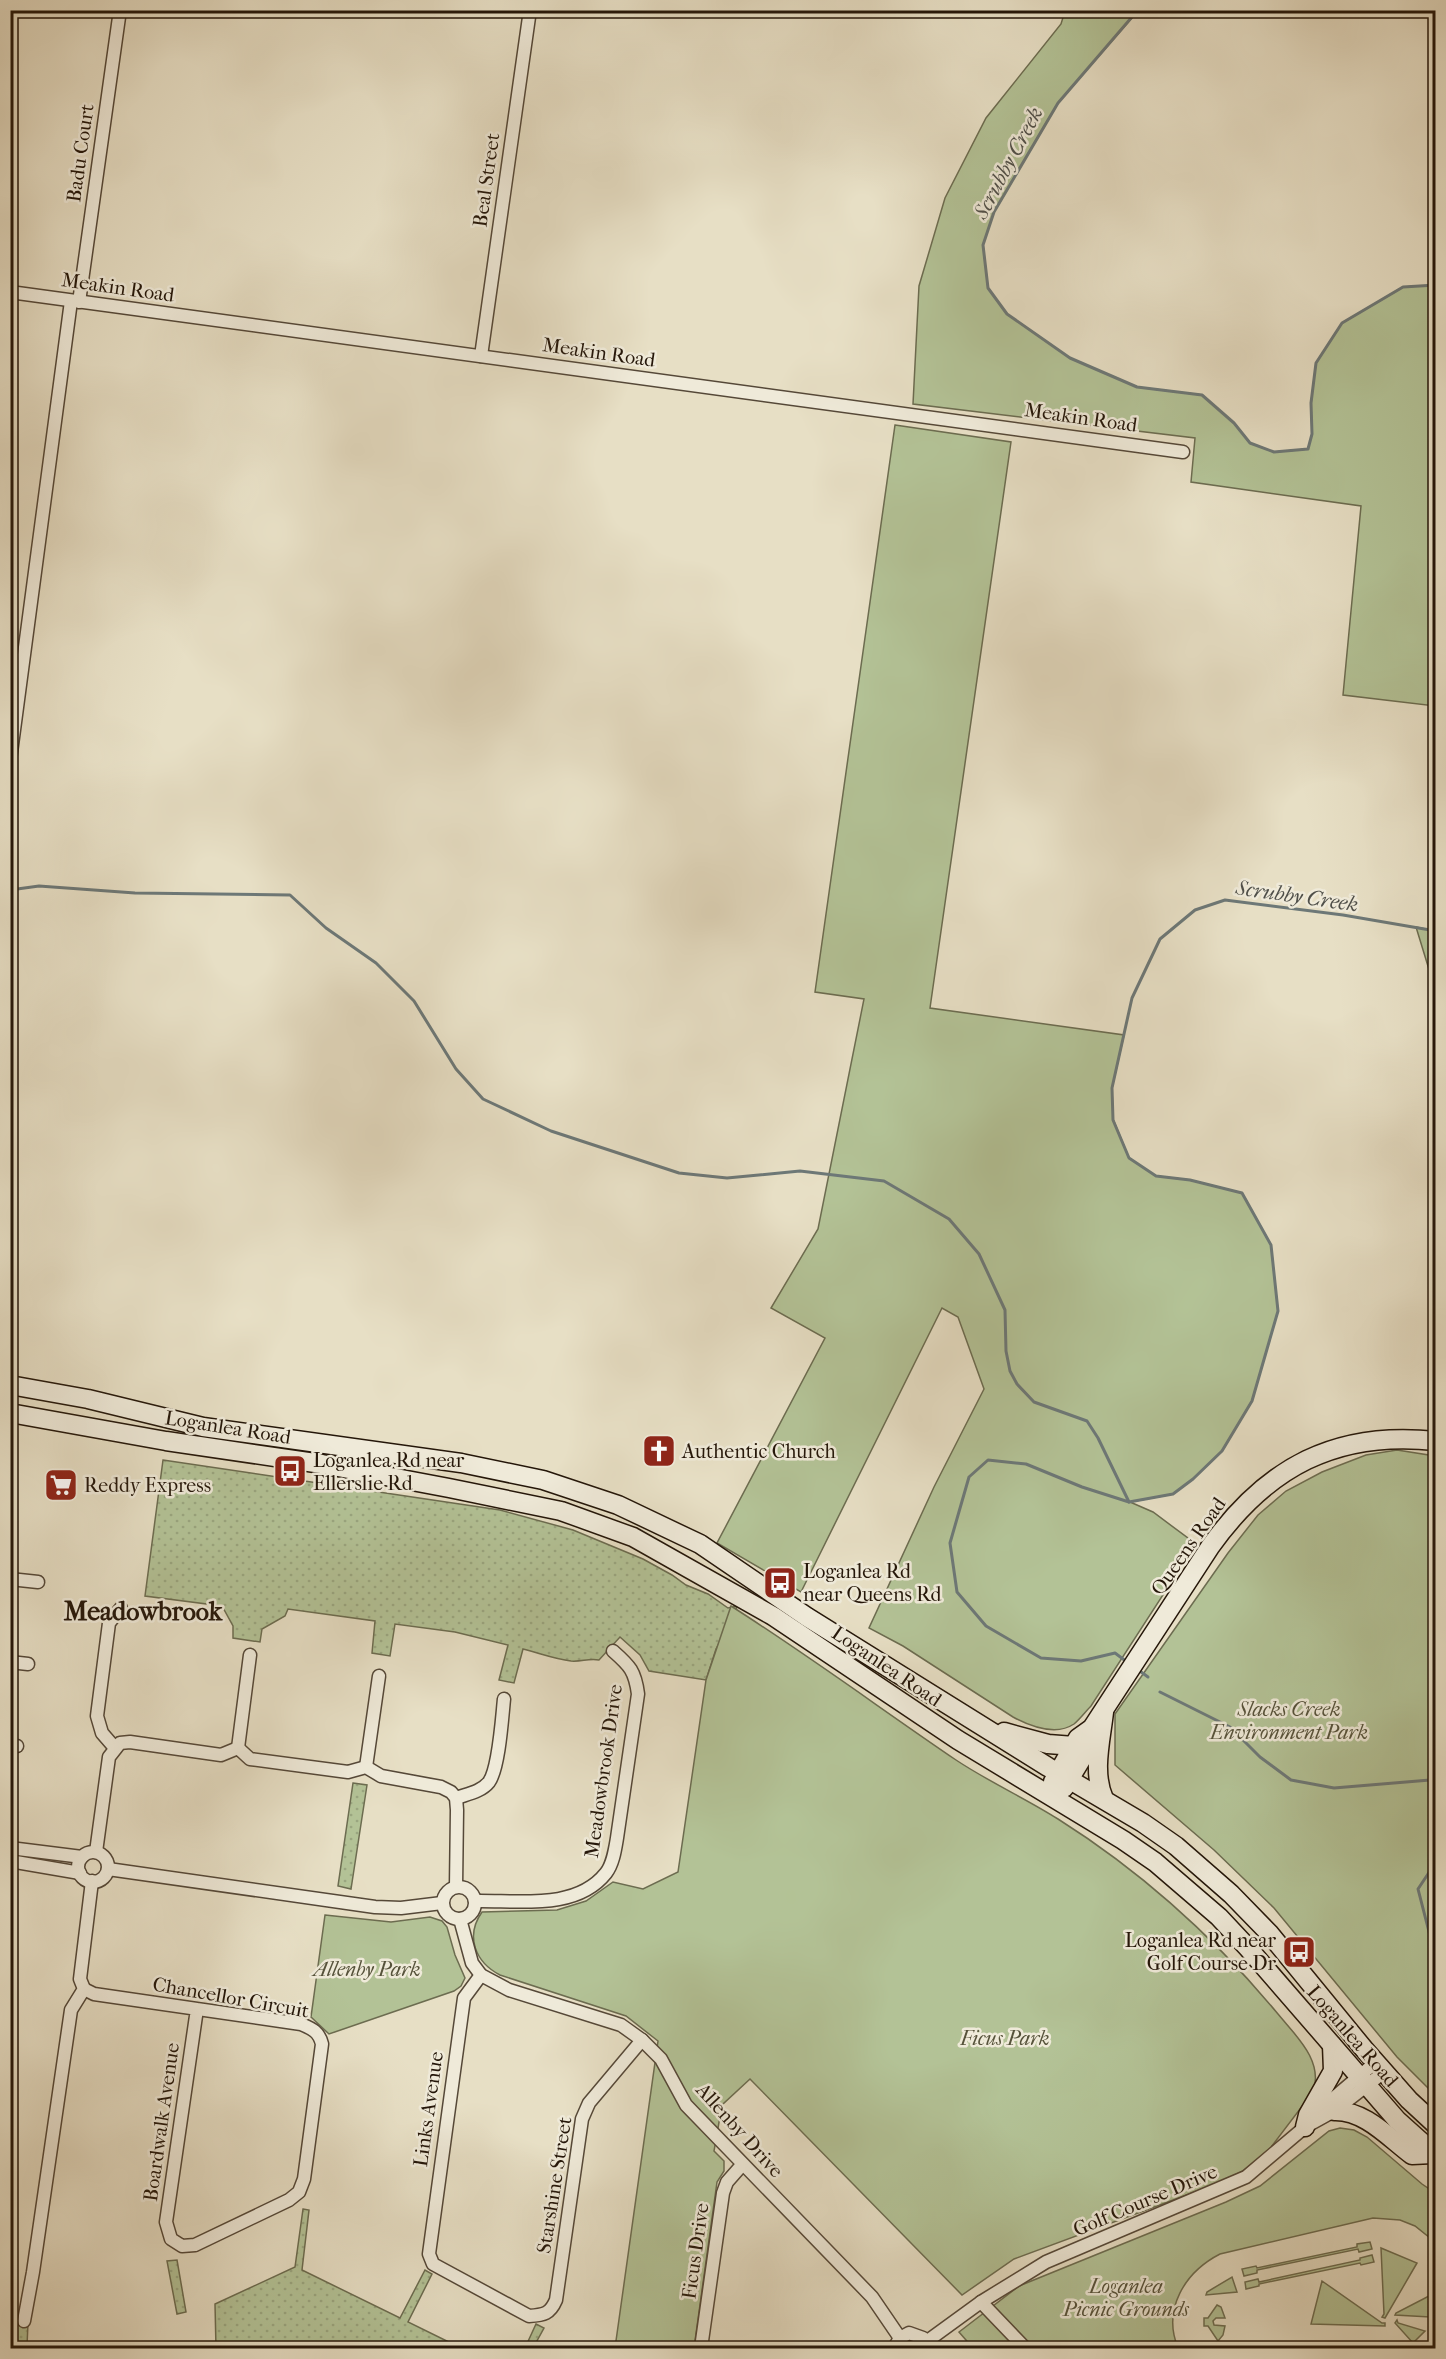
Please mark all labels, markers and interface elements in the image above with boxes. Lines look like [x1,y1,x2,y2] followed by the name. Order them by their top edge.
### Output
[62,102,99,204] street label: Badu Court
[968,103,1048,224] water label: Scrubby Creek
[469,132,504,229] street label: Beal Street
[60,268,177,307] street label: Meakin Road
[541,333,658,372] street label: Meakin Road
[1023,398,1140,437] street label: Meakin Road
[1233,875,1360,916] water label: Scrubby Creek
[163,1406,294,1449] street label: Loganlea Road
[641,1433,677,1469] church icon: Authentic Church
[681,1440,837,1463] place label: Authentic Church
[313,1449,465,1495] place label: Loganlea Rd near Ellerslie Rd
[272,1453,308,1489] bus stop icon: Loganlea Rd near Ellerslie Rd
[43,1467,79,1503] supermarket icon: Reddy Express
[84,1474,211,1497] place label: Reddy Express
[1146,1492,1231,1600] street label: Queens Road
[803,1560,943,1606] place label: Loganlea Rd near Queens Rd
[762,1565,798,1601] bus stop icon: Loganlea Rd near Queens Rd
[64,1596,224,1627] district label: Meadowbrook
[828,1621,947,1712] street label: Loganlea Road
[580,1683,627,1859] street label: Meadowbrook Drive
[1209,1698,1368,1744] park label: Slacks Creek Environment Park
[1125,1929,1276,1975] place label: Loganlea Rd near Golf Course Dr
[1281,1934,1317,1970] bus stop icon: Loganlea Rd near Golf Course Dr
[310,1958,421,1981] park label: Allenby Park
[151,1972,311,2023] street label: Chancellor Circuit
[1302,1981,1404,2093] street label: Loganlea Road
[959,2027,1050,2050] park label: Ficus Park
[139,2041,184,2203] street label: Boardwalk Avenue
[409,2050,448,2168] street label: Links Avenue
[691,2078,788,2182] street label: Allenby Drive
[532,2115,577,2255] street label: Starshine Street
[1070,2160,1221,2241] street label: Golf Course Drive
[677,2201,714,2301] street label: Ficus Drive
[1062,2275,1190,2321] park label: Loganlea Picnic Grounds

